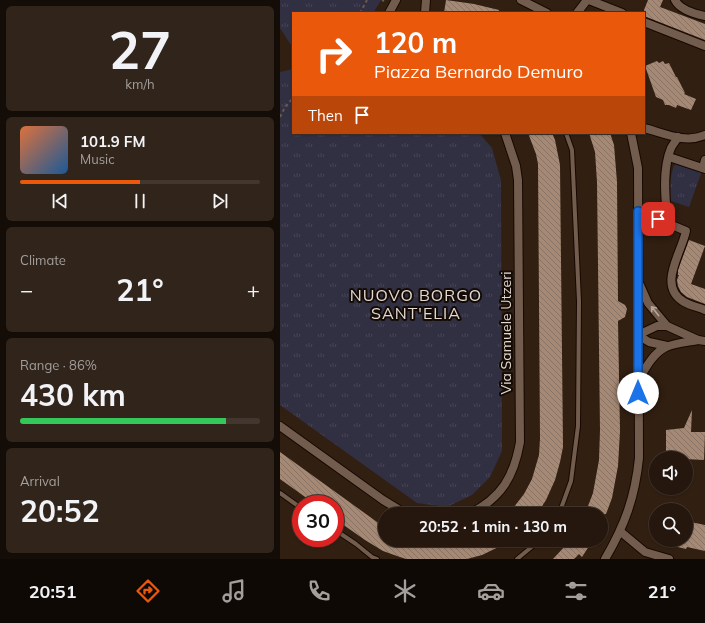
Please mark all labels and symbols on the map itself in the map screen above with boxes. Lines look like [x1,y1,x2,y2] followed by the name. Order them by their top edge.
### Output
[641,202,675,236] pin
[497,271,515,395] street label: Via Samuele Utzeri
[350,285,482,323] district label: NUOVO BORGO SANT'ELIA
[650,306,659,317] one-way arrow
[617,372,659,414] position arrow
[292,495,344,547] speed limit sign: 30

